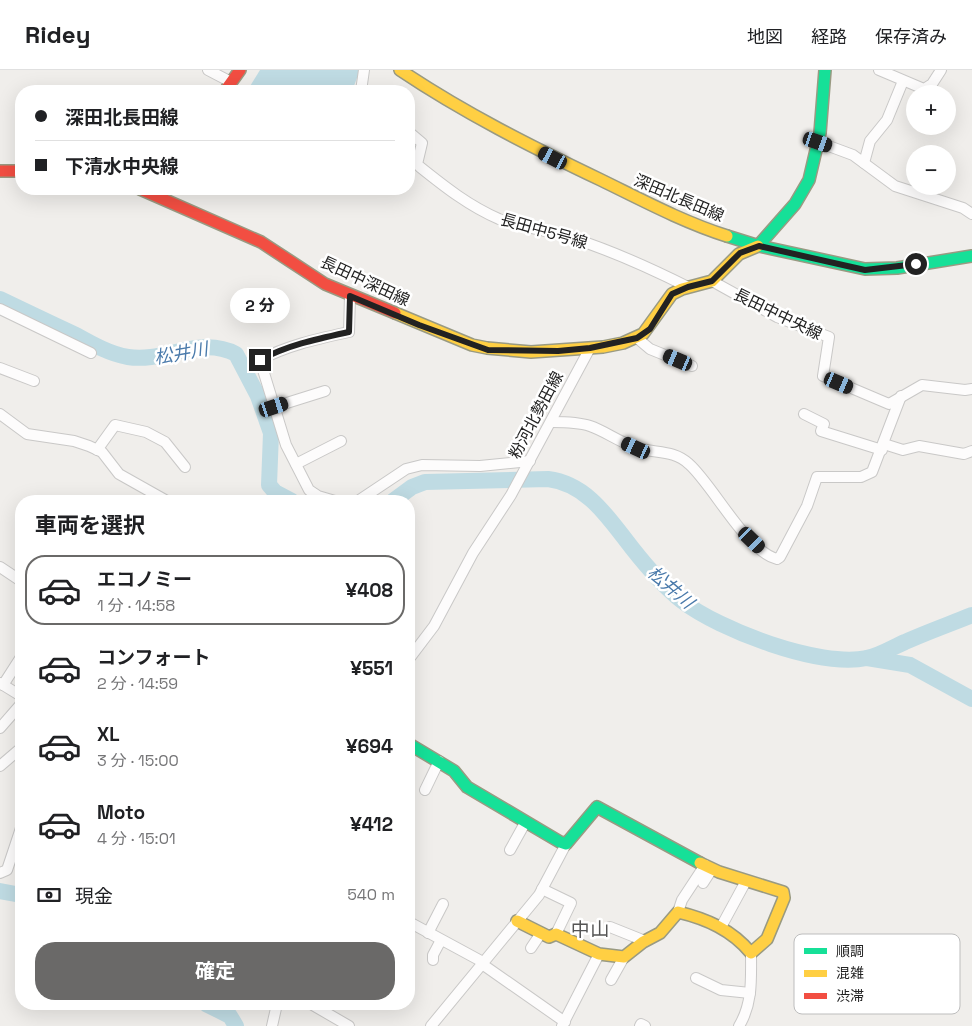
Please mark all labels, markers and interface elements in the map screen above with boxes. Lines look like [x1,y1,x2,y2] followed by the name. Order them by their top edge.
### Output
[25,19,91,50] text: Ridey
[747,25,783,48] text: 地図
[811,25,847,48] text: 経路
[875,25,947,48] text: 保存済み
[906,85,956,195] map controls
[906,85,956,135] button: +
[65,105,179,130] text: 深田北長田線
[801,130,834,154] car
[536,145,569,171] car
[906,145,956,195] button: −
[65,154,179,179] text: 下清水中央線
[631,170,727,226] street label: 深田北長田線
[498,209,590,253] street label: 長田中5号線
[317,251,413,311] street label: 長田中深田線
[905,253,927,275] route start
[730,284,826,344] street label: 長田中中央線
[230,288,290,322] callout: 2 分
[245,295,275,316] text: 2 分
[152,337,212,369] water label: 松井川
[661,347,694,373] car
[249,349,271,371] route end
[504,368,568,462] street label: 粉河北勢田線
[822,370,855,396] car
[257,395,290,419] car
[619,435,652,461] car
[35,511,145,539] text: 車両を選択
[735,524,768,556] car
[643,561,700,615] water label: 松井川
[97,567,192,592] text: エコノミー
[37,568,82,613] icon: car
[345,578,393,603] text: ¥408
[97,595,175,616] text: 1 分 · 14:58
[97,645,210,670] text: コンフォート
[37,646,82,691] icon: car
[350,656,393,681] text: ¥551
[97,673,178,694] text: 2 分 · 14:59
[97,722,120,747] text: XL
[37,724,82,769] icon: car
[346,734,393,759] text: ¥694
[97,750,179,771] text: 3 分 · 15:00
[97,800,145,825] text: Moto
[37,802,82,847] icon: car
[350,812,393,837] text: ¥412
[97,828,176,849] text: 4 分 · 15:01
[35,881,63,909] icon: cash
[75,884,113,909] text: 現金
[347,884,395,905] text: 540 m
[571,917,609,942] district label: 中山
[794,934,960,1014] legend
[35,942,395,1000] button: 確定
[836,942,864,960] text: 順調
[836,964,864,982] text: 混雑
[836,987,864,1005] text: 渋滞

